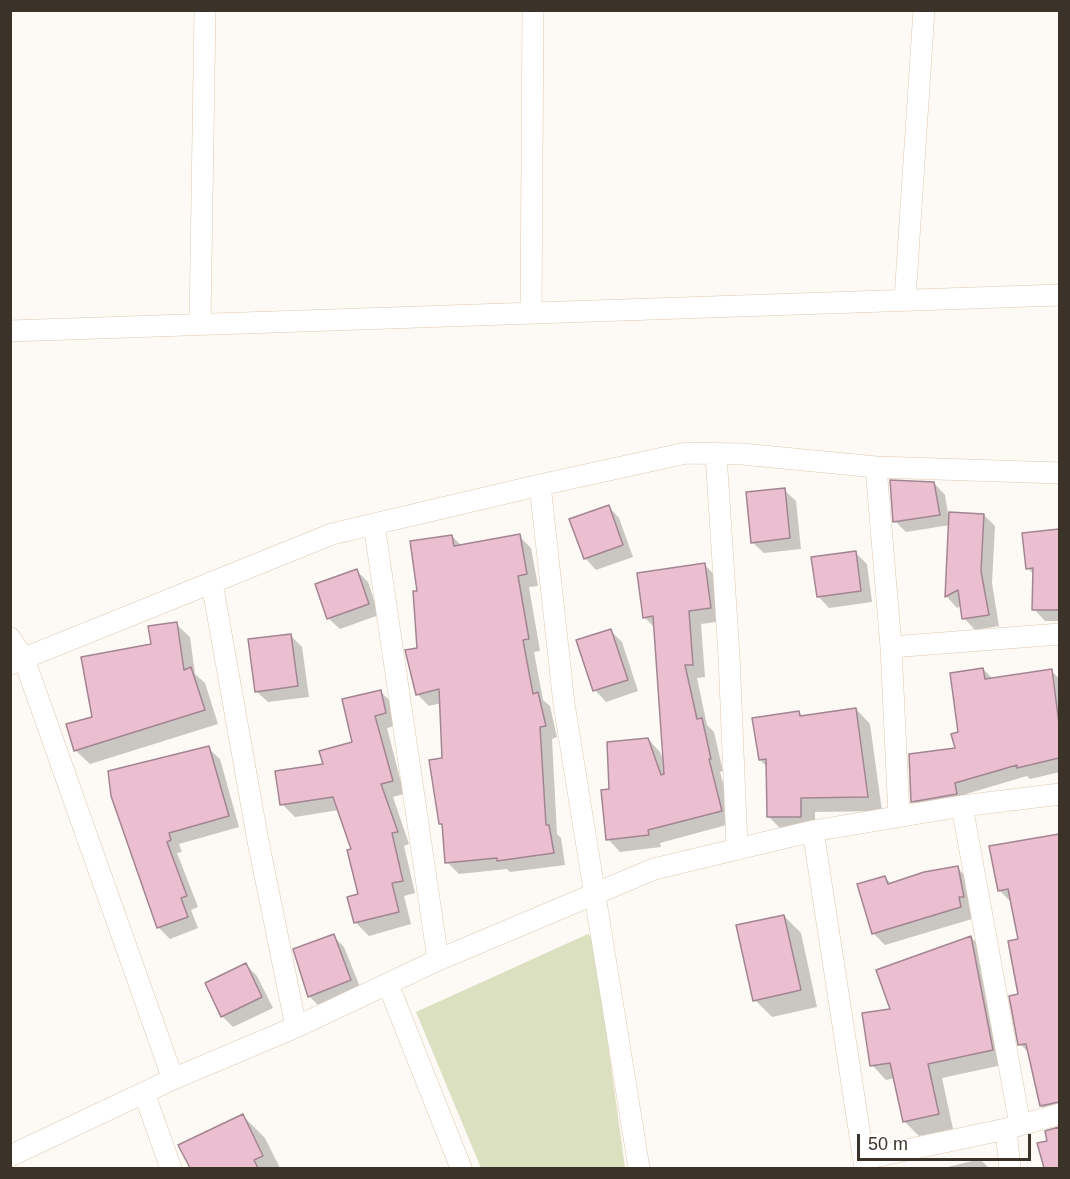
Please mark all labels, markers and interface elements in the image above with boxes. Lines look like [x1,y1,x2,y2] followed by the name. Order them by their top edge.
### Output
[860,1122,1034,1160] scale bar
[868,1134,908,1154] text: 50 m

